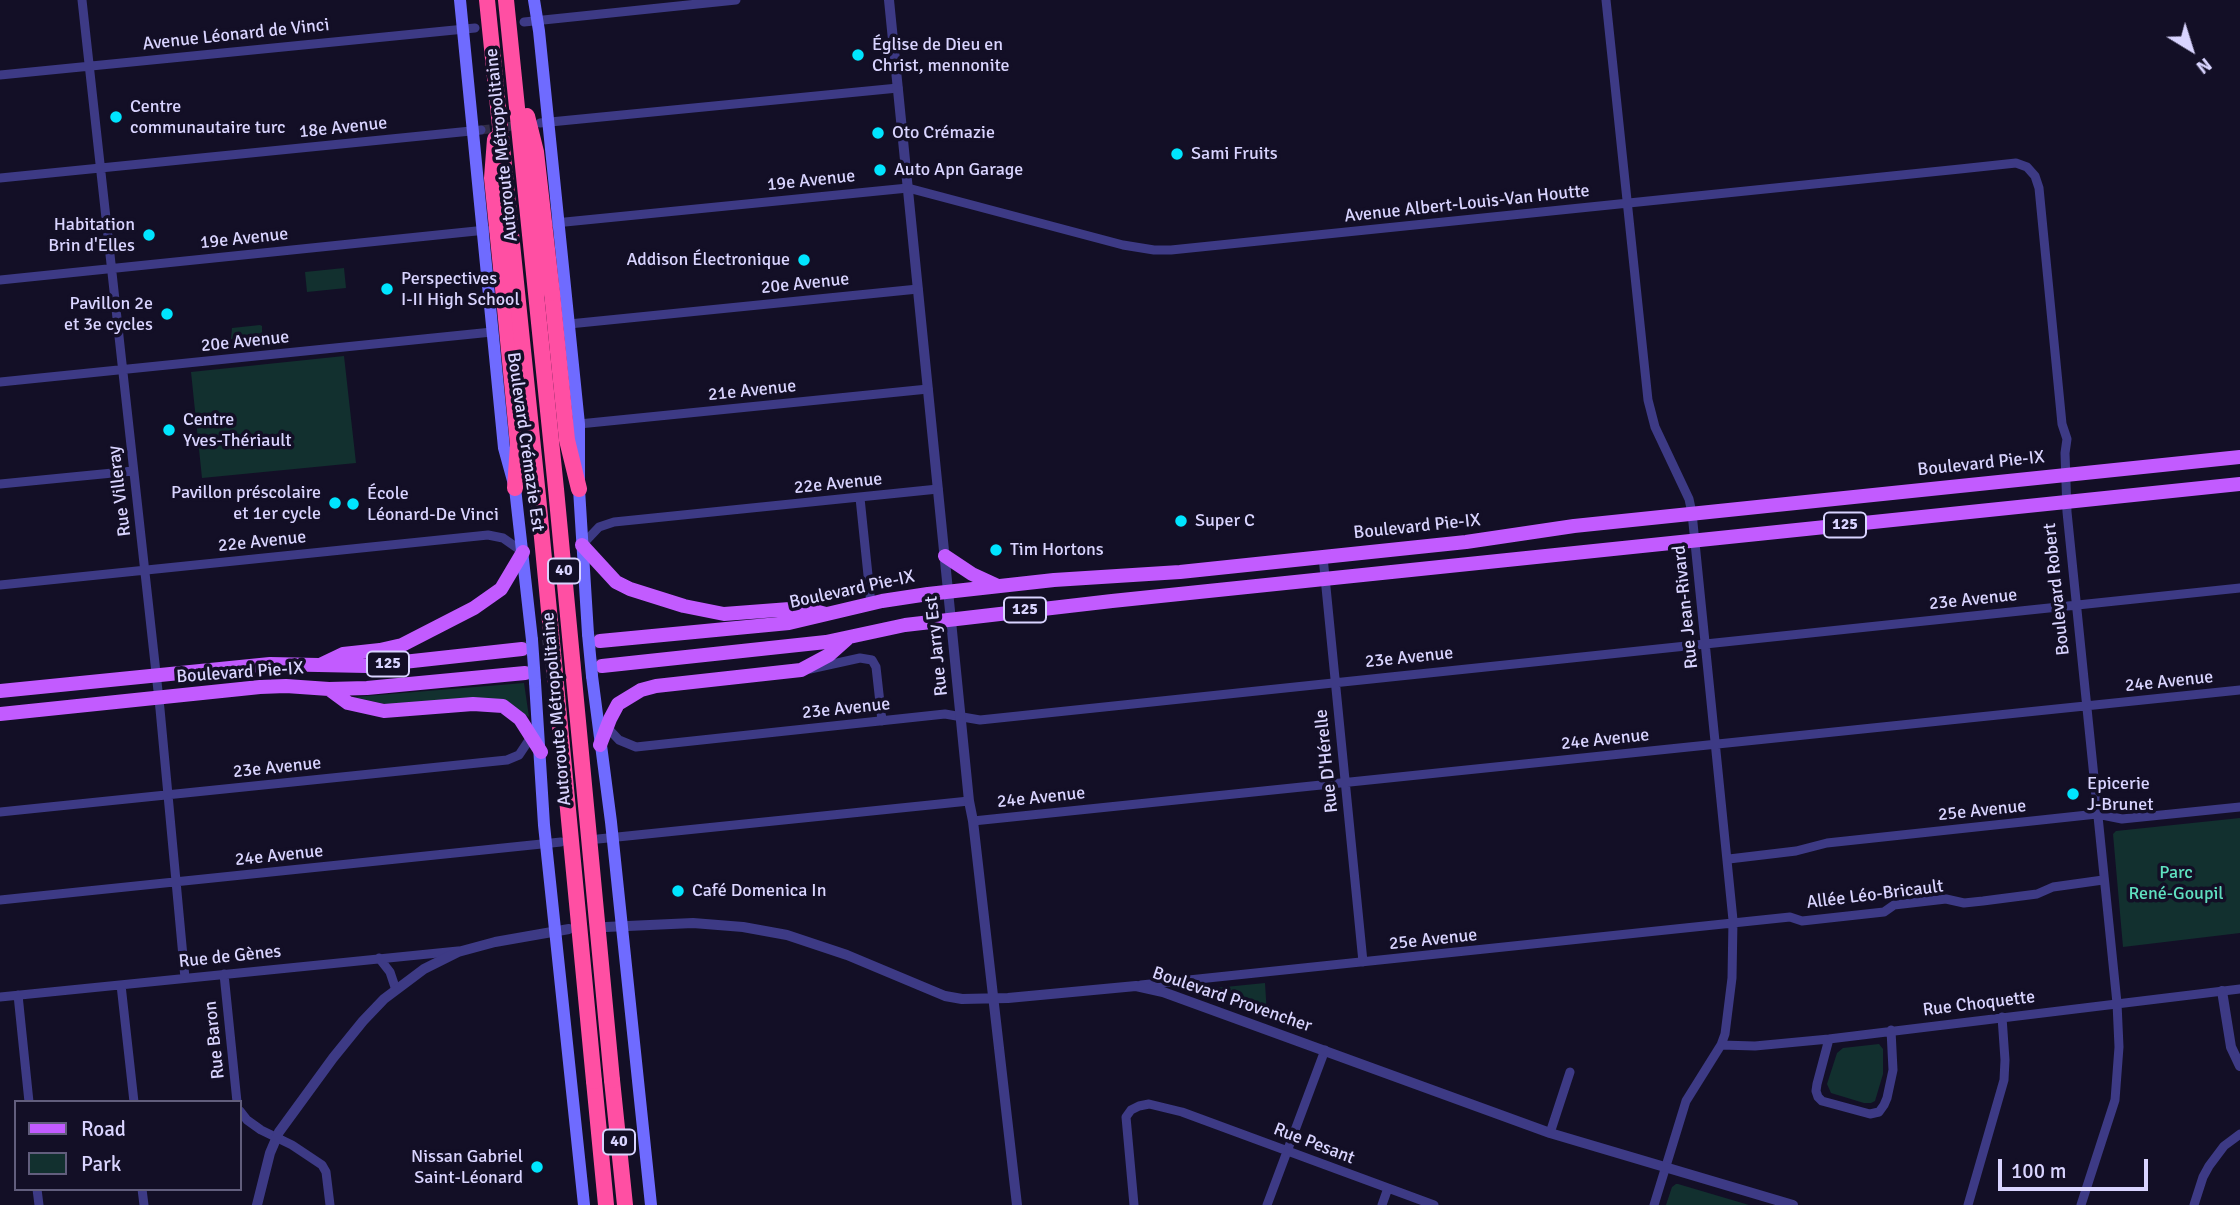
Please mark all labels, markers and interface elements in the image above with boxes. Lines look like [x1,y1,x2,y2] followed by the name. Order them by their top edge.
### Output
[142,14,330,56] street label: Avenue Léonard de Vinci
[2156,14,2226,84] north arrow
[872,34,1010,76] place label: Église de Dieu en Christ, mennonite
[481,47,523,243] street label: Autoroute Métropolitaine
[850,47,866,63] marker: Église de Dieu en Christ, mennonite
[2191,52,2217,79] text: N
[130,96,286,138] place label: Centre communautaire turc
[108,109,124,125] marker: Centre communautaire turc
[298,113,388,143] street label: 18e Avenue
[892,122,995,144] place label: Oto Crémazie
[870,125,886,141] marker: Oto Crémazie
[1191,143,1278,165] place label: Sami Fruits
[1169,146,1185,162] marker: Sami Fruits
[894,159,1023,181] place label: Auto Apn Garage
[872,162,888,178] marker: Auto Apn Garage
[766,166,856,196] street label: 19e Avenue
[1343,180,1591,228] street label: Avenue Albert-Louis-Van Houtte
[48,214,135,256] place label: Habitation Brin d'Elles
[199,224,289,254] street label: 19e Avenue
[141,227,157,243] marker: Habitation Brin d'Elles
[626,249,790,271] place label: Addison Électronique
[796,252,812,268] marker: Addison Électronique
[401,268,520,310] place label: Perspectives I-II High School
[760,269,850,299] street label: 20e Avenue
[379,281,395,297] marker: Perspectives I-II High School
[64,293,153,336] place label: Pavillon 2e et 3e cycles
[159,306,175,322] marker: Pavillon 2e et 3e cycles
[200,327,290,357] street label: 20e Avenue
[502,351,548,533] street label: Boulevard Crémazie Est
[707,376,797,406] street label: 21e Avenue
[183,409,292,452] place label: Centre Yves-Thériault
[161,422,177,438] marker: Centre Yves-Thériault
[104,444,136,538] street label: Rue Villeray
[1916,447,2046,481] street label: Boulevard Pie-IX
[793,469,883,499] street label: 22e Avenue
[171,482,321,524] place label: Pavillon préscolaire et 1er cycle
[367,483,499,526] place label: École Léonard-De Vinci
[327,495,343,511] marker: Pavillon préscolaire et 1er cycle
[345,496,361,512] marker: École Léonard-De Vinci
[1195,510,1255,532] place label: Super C
[1352,510,1482,544] street label: Boulevard Pie-IX
[1824,512,1866,538] road number: 125
[1173,513,1189,529] marker: Super C
[2039,522,2075,656] street label: Boulevard Robert
[217,527,307,557] street label: 22e Avenue
[1010,539,1104,561] place label: Tim Hortons
[988,542,1004,558] marker: Tim Hortons
[1669,544,1703,670] street label: Rue Jean-Rivard
[548,558,580,584] road number: 40
[787,566,917,614] street label: Boulevard Pie-IX
[1928,585,2018,615] street label: 23e Avenue
[921,595,953,697] street label: Rue Jarry Est
[1004,597,1046,622] road number: 125
[538,611,576,807] street label: Autoroute Métropolitaine
[1364,643,1454,673] street label: 23e Avenue
[367,652,409,677] road number: 125
[176,658,304,688] street label: Boulevard Pie-IX
[2124,667,2214,697] street label: 24e Avenue
[801,694,891,724] street label: 23e Avenue
[1311,708,1343,814] street label: Rue D'Hérelle
[1560,725,1650,755] street label: 24e Avenue
[232,753,322,783] street label: 23e Avenue
[2087,773,2154,816] place label: Epicerie J-Brunet
[996,783,1086,813] street label: 24e Avenue
[2065,786,2081,802] marker: Epicerie J-Brunet
[1937,796,2027,826] street label: 25e Avenue
[234,841,324,871] street label: 24e Avenue
[2128,862,2224,904] park label: Parc René-Goupil
[1805,876,1945,914] street label: Allée Léo-Bricault
[692,880,826,902] place label: Café Domenica In
[670,883,686,899] marker: Café Domenica In
[1388,925,1478,955] street label: 25e Avenue
[178,941,282,973] street label: Rue de Gènes
[1149,963,1315,1037] street label: Boulevard Provencher
[1922,986,2036,1022] street label: Rue Choquette
[200,1000,230,1080] street label: Rue Baron
[14,1100,242,1191] legend
[81,1116,126,1142] text: Road
[1270,1119,1358,1169] street label: Rue Pesant
[603,1130,635,1154] road number: 40
[411,1146,523,1188] place label: Nissan Gabriel Saint-Léonard
[2002,1146,2152,1190] scale bar
[81,1151,121,1177] text: Park
[2011,1158,2066,1184] text: 100 m
[529,1159,545,1175] marker: Nissan Gabriel Saint-Léonard

